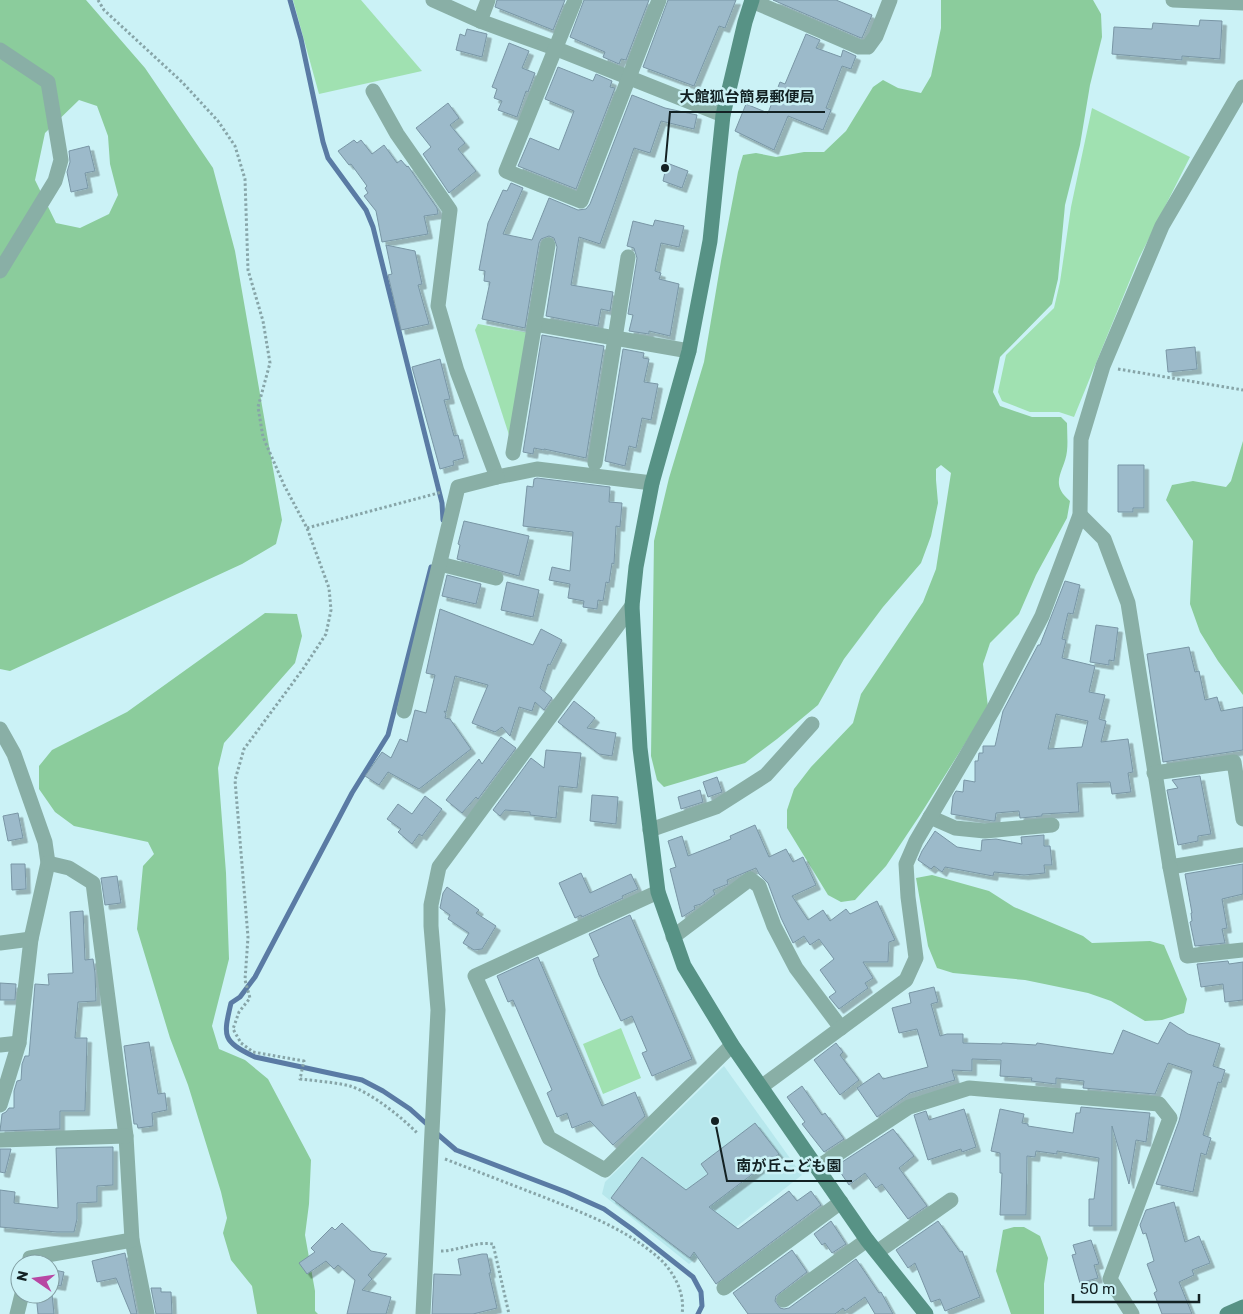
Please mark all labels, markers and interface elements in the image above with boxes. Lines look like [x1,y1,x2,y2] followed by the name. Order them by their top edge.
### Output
[670,82,825,112] callout: 大館狐台簡易郵便局
[679,88,815,106] text: 大館狐台簡易郵便局
[727,1151,852,1181] callout: 南が丘こども園
[736,1157,842,1175] text: 南が丘こども園
[10,1254,60,1304] north arrow
[13,1269,32,1283] text: N
[1073,1272,1199,1304] scale bar
[1080,1280,1115,1298] text: 50 m

